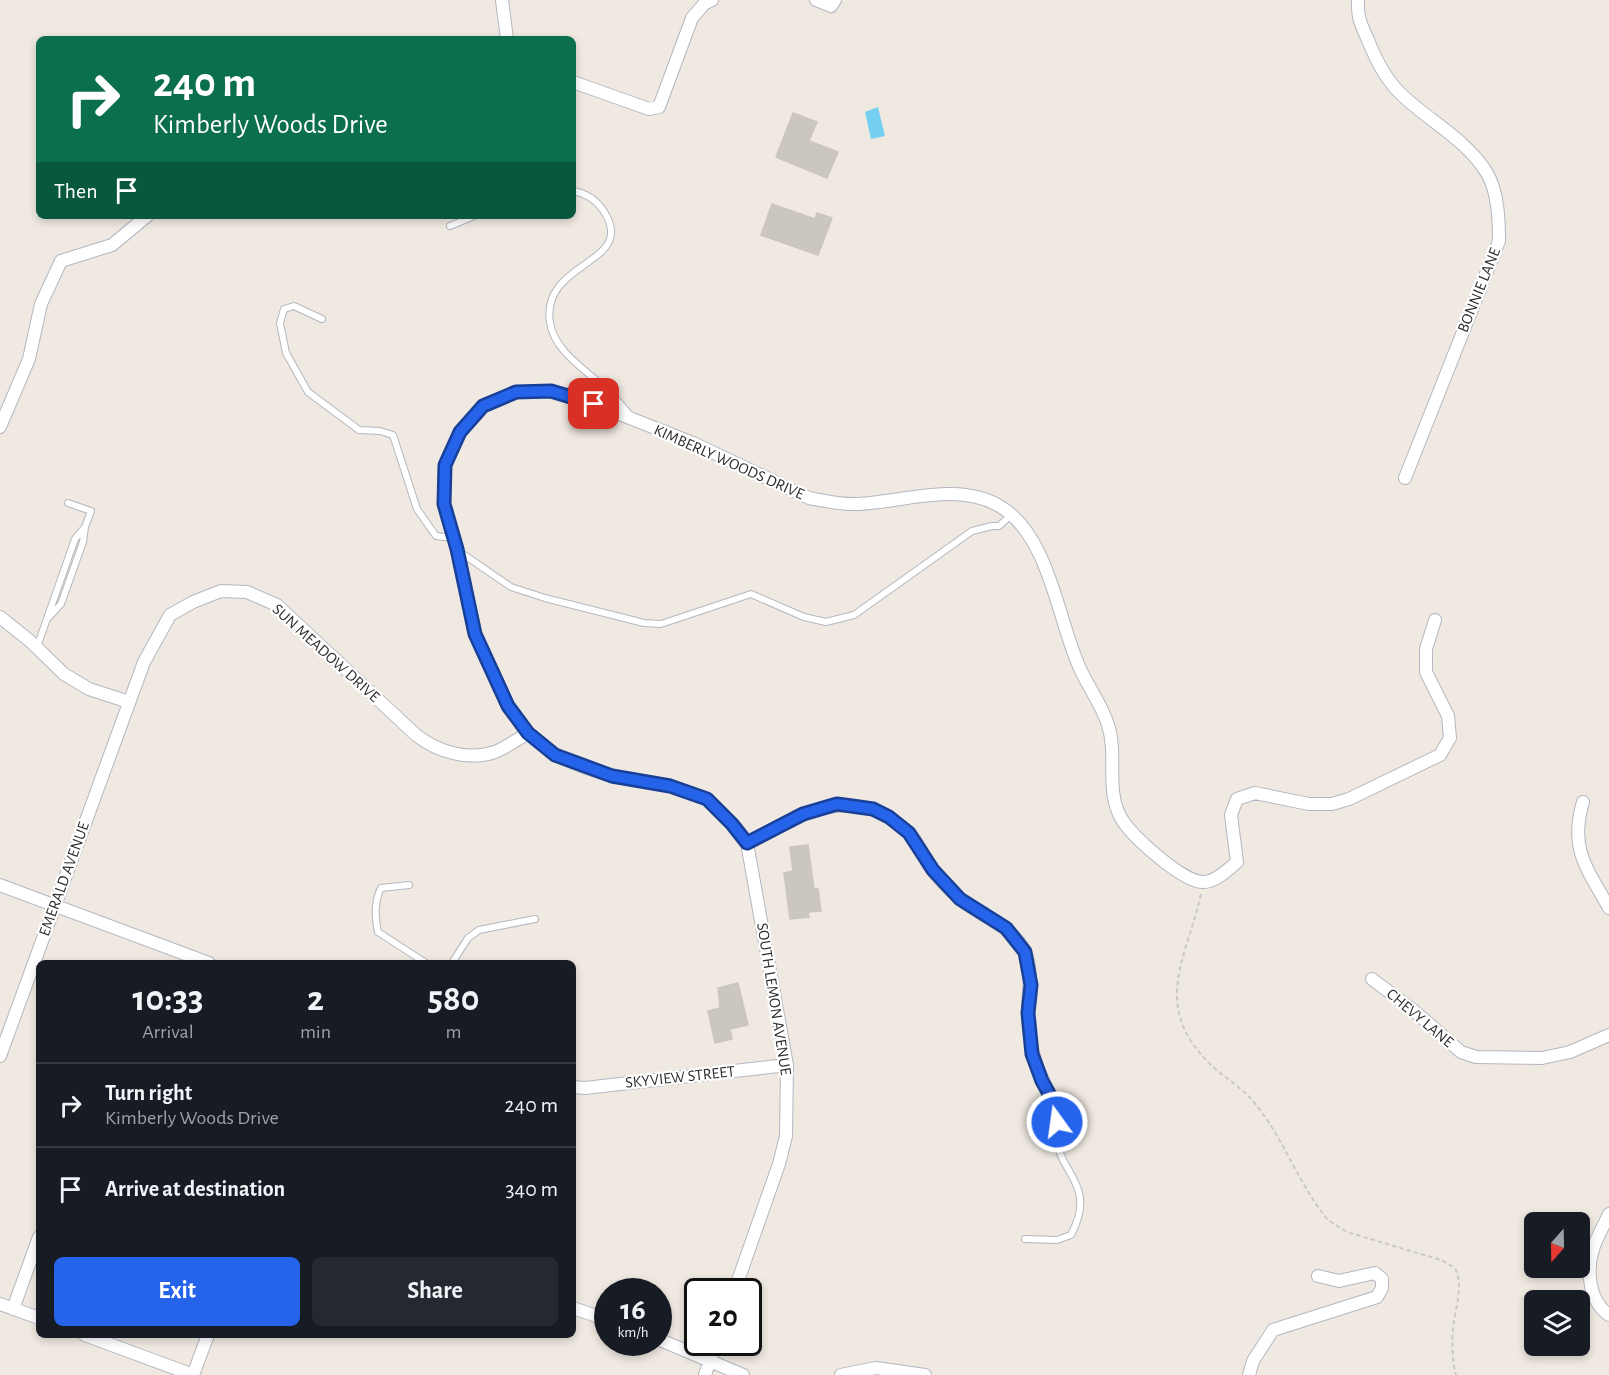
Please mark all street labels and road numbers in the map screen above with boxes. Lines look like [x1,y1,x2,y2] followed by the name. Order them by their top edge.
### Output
[1455,245,1503,335] street label: BONNIE LANE
[651,422,807,502] street label: KIMBERLY WOODS DRIVE
[269,601,383,705] street label: SUN MEADOW DRIVE
[36,820,92,938] street label: EMERALD AVENUE
[754,922,794,1077] street label: SOUTH LEMON AVENUE
[1384,986,1457,1051] street label: CHEVY LANE
[624,1063,736,1091] street label: SKYVIEW STREET

